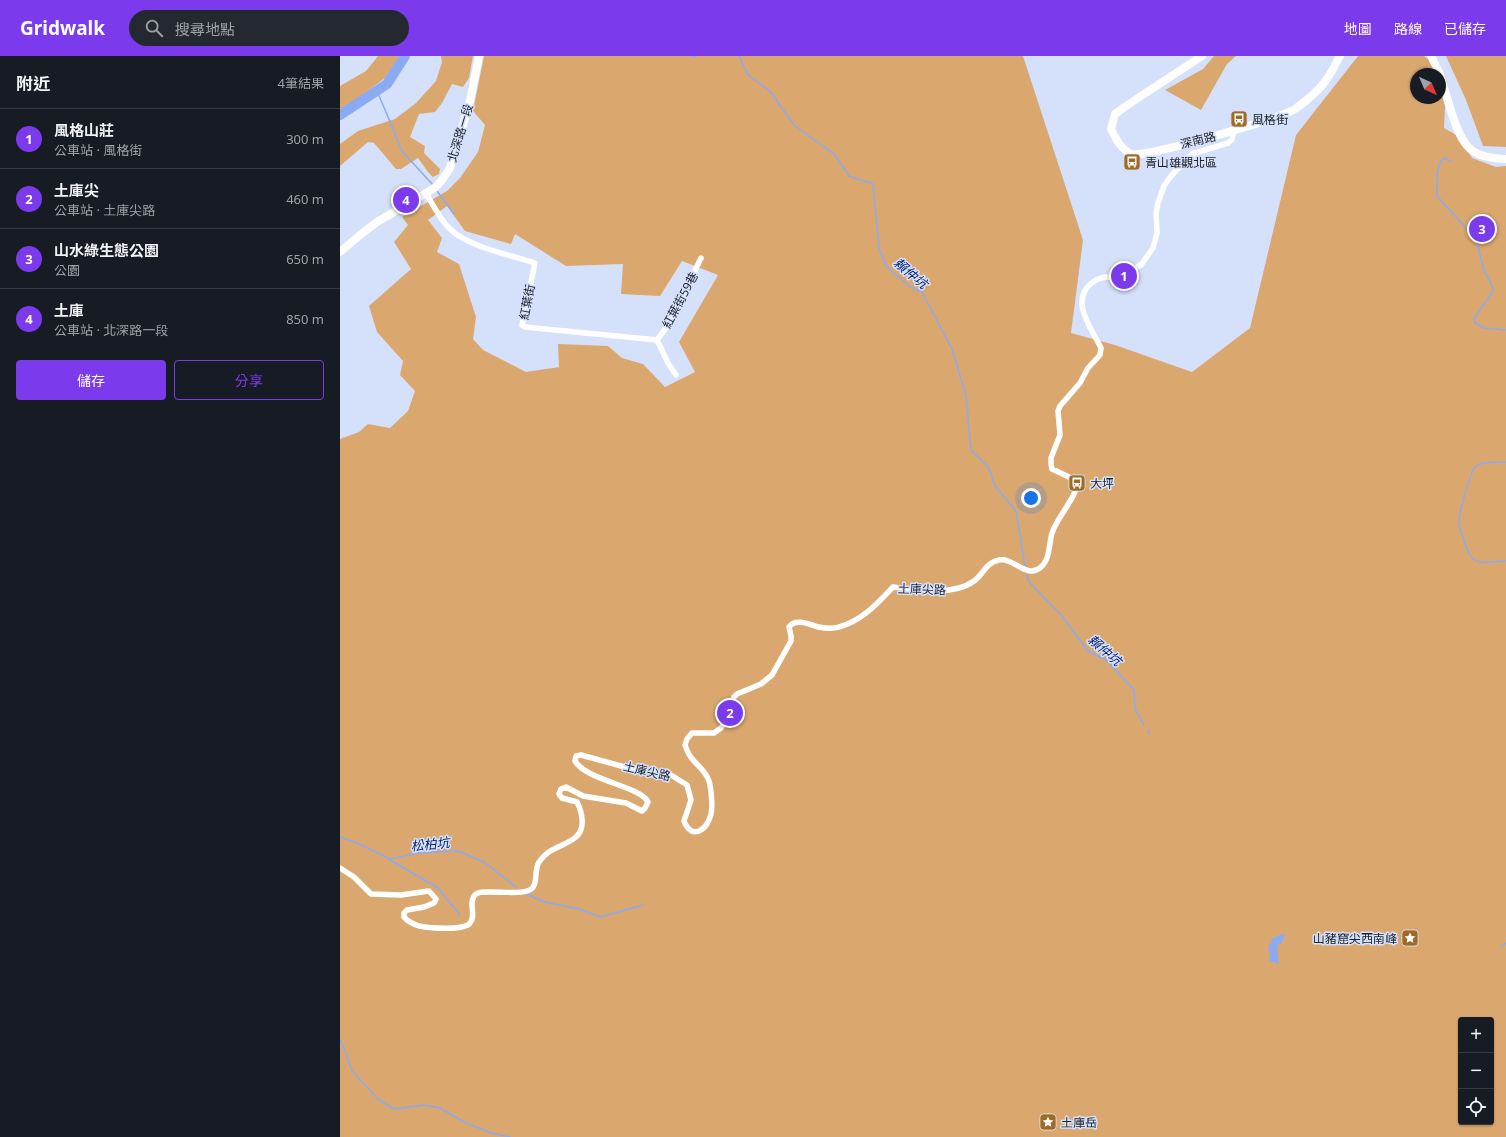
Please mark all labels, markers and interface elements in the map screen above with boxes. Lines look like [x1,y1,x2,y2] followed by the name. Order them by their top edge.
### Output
[129,10,409,46] search box
[20,15,105,41] text: Gridwalk
[143,17,165,39] icon: search
[175,19,235,39] text: 搜尋地點
[1344,19,1372,38] text: 地圖
[1394,19,1422,38] text: 路線
[1444,19,1486,38] text: 已儲存
[1410,68,1446,104] north arrow
[16,72,50,95] text: 附近
[278,74,324,92] text: 4筆結果
[443,102,477,164] street label: 北深路一段
[1229,109,1249,129] bus stop icon: 風格街
[1252,111,1288,128] place label: 風格街
[54,120,114,140] text: 風格山莊
[1178,127,1218,153] street label: 深南路
[25,130,33,148] text: 1
[286,130,324,148] text: 300 m
[54,141,142,159] text: 公車站 · 風格街
[1122,152,1142,172] bus stop icon: 青山雄觀北區
[1145,154,1217,171] place label: 青山雄觀北區
[54,180,99,200] text: 土庫尖
[393,185,419,215] pin: 4
[25,190,33,208] text: 2
[286,190,324,208] text: 460 m
[54,201,155,219] text: 公車站 · 土庫尖路
[1469,214,1495,244] pin: 3
[54,240,159,260] text: 山水綠生態公園
[25,250,33,268] text: 3
[286,250,324,268] text: 650 m
[890,254,933,294] water label: 賴仲坑
[54,261,80,279] text: 公園
[1111,261,1137,291] pin: 1
[658,269,702,331] street label: 紅葉街59巷
[515,283,539,321] street label: 紅葉街
[54,300,84,320] text: 土庫
[25,310,33,328] text: 4
[286,310,324,328] text: 850 m
[54,321,168,339] text: 公車站 · 北深路一段
[16,360,166,400] button: 儲存
[174,360,324,400] button: 分享
[1067,473,1087,493] bus stop icon: 大坪
[1090,475,1114,492] place label: 大坪
[1021,488,1041,508] your location
[898,580,946,598] street label: 土庫尖路
[1084,630,1127,671] water label: 賴仲坑
[717,698,743,728] pin: 2
[622,757,672,785] street label: 土庫尖路
[410,833,452,855] water label: 松柏坑
[1400,928,1420,948] place icon: 山豬窟尖西南峰
[1313,930,1397,947] place label: 山豬窟尖西南峰
[1458,1017,1494,1125] map controls
[1458,1017,1494,1053] button: +
[1458,1053,1494,1089] button: −
[1458,1089,1494,1125] button: locate
[1038,1112,1058,1132] place icon: 土庫岳
[1061,1114,1097,1131] place label: 土庫岳

